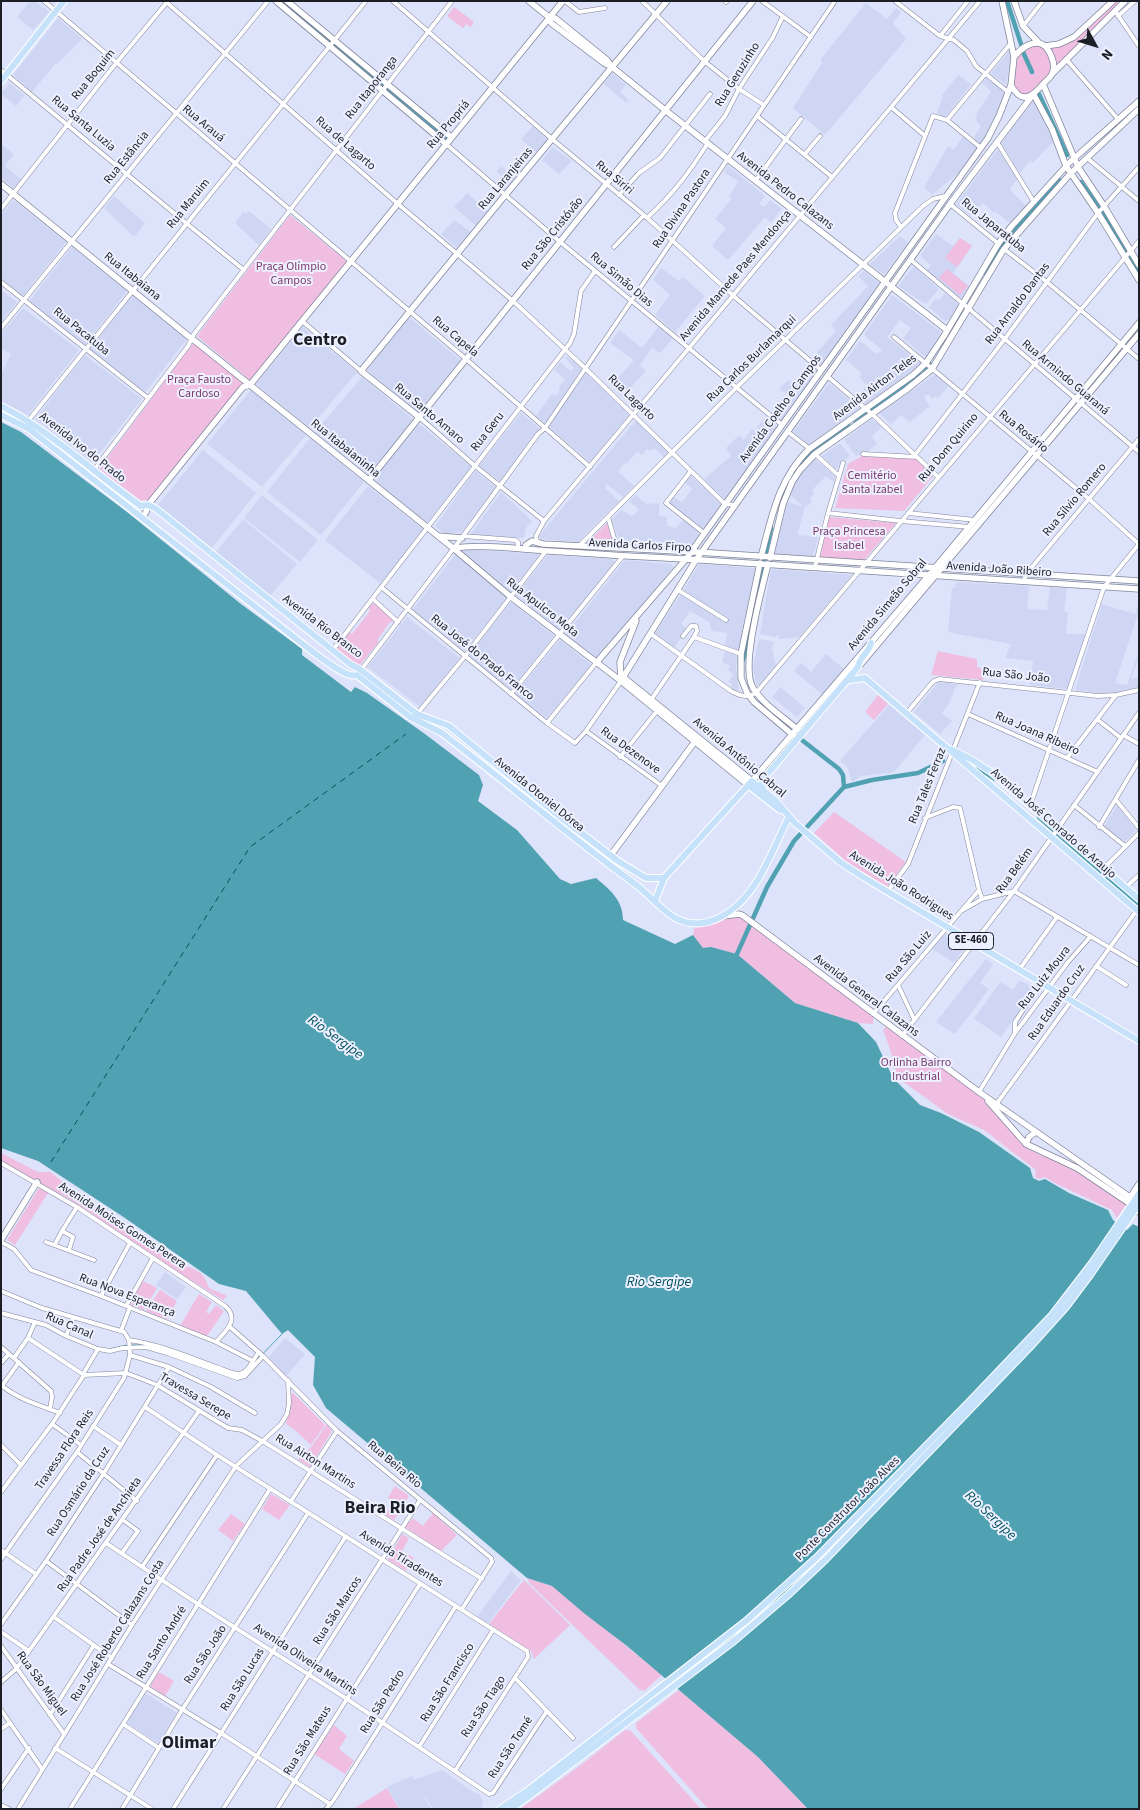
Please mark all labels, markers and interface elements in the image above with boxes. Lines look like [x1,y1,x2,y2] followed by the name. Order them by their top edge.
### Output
[1070,20,1120,70] north arrow
[712,40,764,110] street label: Rua Geruzinho
[1096,45,1117,64] text: N
[69,47,119,103] street label: Rua Boquim
[343,53,401,123] street label: Rua Itaporanga
[48,93,118,155] street label: Rua Santa Luzia
[425,98,473,152] street label: Rua Propriá
[179,102,227,146] street label: Rua Arauá
[312,114,378,174] street label: Rua de Lagarto
[101,129,153,187] street label: Rua Estância
[476,145,536,213] street label: Rua Laranjeiras
[734,149,836,233] street label: Avenida Pedro Calazans
[592,158,636,198] street label: Rua Siriri
[650,166,714,252] street label: Rua Divina Pastora
[164,176,214,232] street label: Rua Maruim
[519,194,587,274] street label: Rua São Cristóvão
[958,196,1028,256] street label: Rua Japaratuba
[677,208,795,344] street label: Avenida Mamede Paes Mendonça
[101,250,163,304] street label: Rua Itabaiana
[587,250,655,310] street label: Rua Simão Dias
[256,260,326,288] park label: Praça Olímpio Campos
[983,260,1053,348] street label: Rua Arnaldo Dantas
[50,305,112,359] street label: Rua Pacatuba
[429,313,481,361] street label: Rua Capela
[704,313,800,405] street label: Rua Carlos Burlamarqui
[293,330,347,352] district label: Centro
[1018,337,1112,419] street label: Rua Armindo Guaraná
[737,352,825,466] street label: Avenida Coelho e Campos
[830,352,920,424] street label: Avenida Airton Teles
[604,372,658,424] street label: Rua Lagarto
[167,373,231,401] park label: Praça Fausto Cardoso
[391,381,467,447] street label: Rua Santo Amaro
[995,408,1051,456] street label: Rua Rosário
[36,410,128,486] street label: Avenida Ivo do Prado
[468,410,508,454] street label: Rua Geru
[916,411,982,485] street label: Rua Dom Quirino
[307,417,383,481] street label: Rua Itabaianinha
[1040,460,1110,540] street label: Rua Sílvio Romero
[842,469,902,497] park label: Cemitério Santa Izabel
[812,525,886,553] park label: Praça Princesa Isabel
[588,536,692,556] street label: Avenida Carlos Firpo
[845,556,931,654] street label: Avenida Simeão Sobral
[946,559,1052,581] street label: Avenida João Ribeiro
[503,575,581,641] street label: Rua Apulcro Mota
[279,592,365,662] street label: Avenida Rio Branco
[427,612,537,704] street label: Rua José do Prado Franco
[982,665,1050,687] street label: Rua São João
[993,709,1081,759] street label: Rua Joana Ribeiro
[690,715,788,801] street label: Avenida Antônio Cabral
[597,724,663,778] street label: Rua Dezenove
[906,746,950,826] street label: Rua Tales Ferraz
[491,754,587,836] street label: Avenida Otoniel Dórea
[988,766,1118,882] street label: Avenida José Conrado de Araujo
[993,845,1037,897] street label: Rua Belém
[846,848,956,924] street label: Avenida João Rodrigues
[883,928,935,986] street label: Rua São Luiz
[948,932,994,949] road number: SE-460
[1016,944,1074,1012] street label: Rua Luiz Moura
[810,952,922,1040] street label: Avenida General Calazans
[1025,962,1089,1044] street label: Rua Eduardo Cruz
[304,1012,366,1064] water label: Rio Sergipe
[881,1056,951,1084] park label: Orlinha Bairro Industrial
[56,1179,188,1273] street label: Avenida Moises Gomes Perera
[77,1271,177,1321] street label: Rua Nova Esperança
[627,1275,691,1291] water label: Rio Sergipe
[43,1309,95,1343] street label: Rua Canal
[157,1370,233,1424] street label: Travessa Serepe
[33,1407,97,1493] street label: Travessa Flora Reis
[272,1431,358,1493] street label: Rua Airton Martins
[364,1438,424,1492] street label: Rua Beira Rio
[44,1444,114,1540] street label: Rua Osmário da Cruz
[793,1454,903,1564] street label: Ponte Construtor João Alves
[55,1475,145,1595] street label: Rua Padre José de Anchieta
[961,1488,1019,1544] water label: Rio Sergipe
[345,1498,415,1520] district label: Beira Rio
[357,1527,445,1591] street label: Avenida Tiradentes
[68,1557,168,1705] street label: Rua José Roberto Calazans Costa
[311,1574,365,1648] street label: Rua São Marcos
[134,1604,190,1682] street label: Rua Santo André
[250,1621,360,1699] street label: Avenida Oliveira Martins
[181,1623,231,1687] street label: Rua São João
[418,1641,478,1725] street label: Rua São Francisco
[218,1646,268,1714] street label: Rua São Lucas
[13,1649,69,1719] street label: Rua São Miguel
[358,1667,408,1737] street label: Rua São Pedro
[459,1673,509,1741] street label: Rua São Tiago
[281,1704,335,1778] street label: Rua São Mateus
[486,1714,536,1782] street label: Rua São Tomé
[162,1733,216,1755] district label: Olimar

